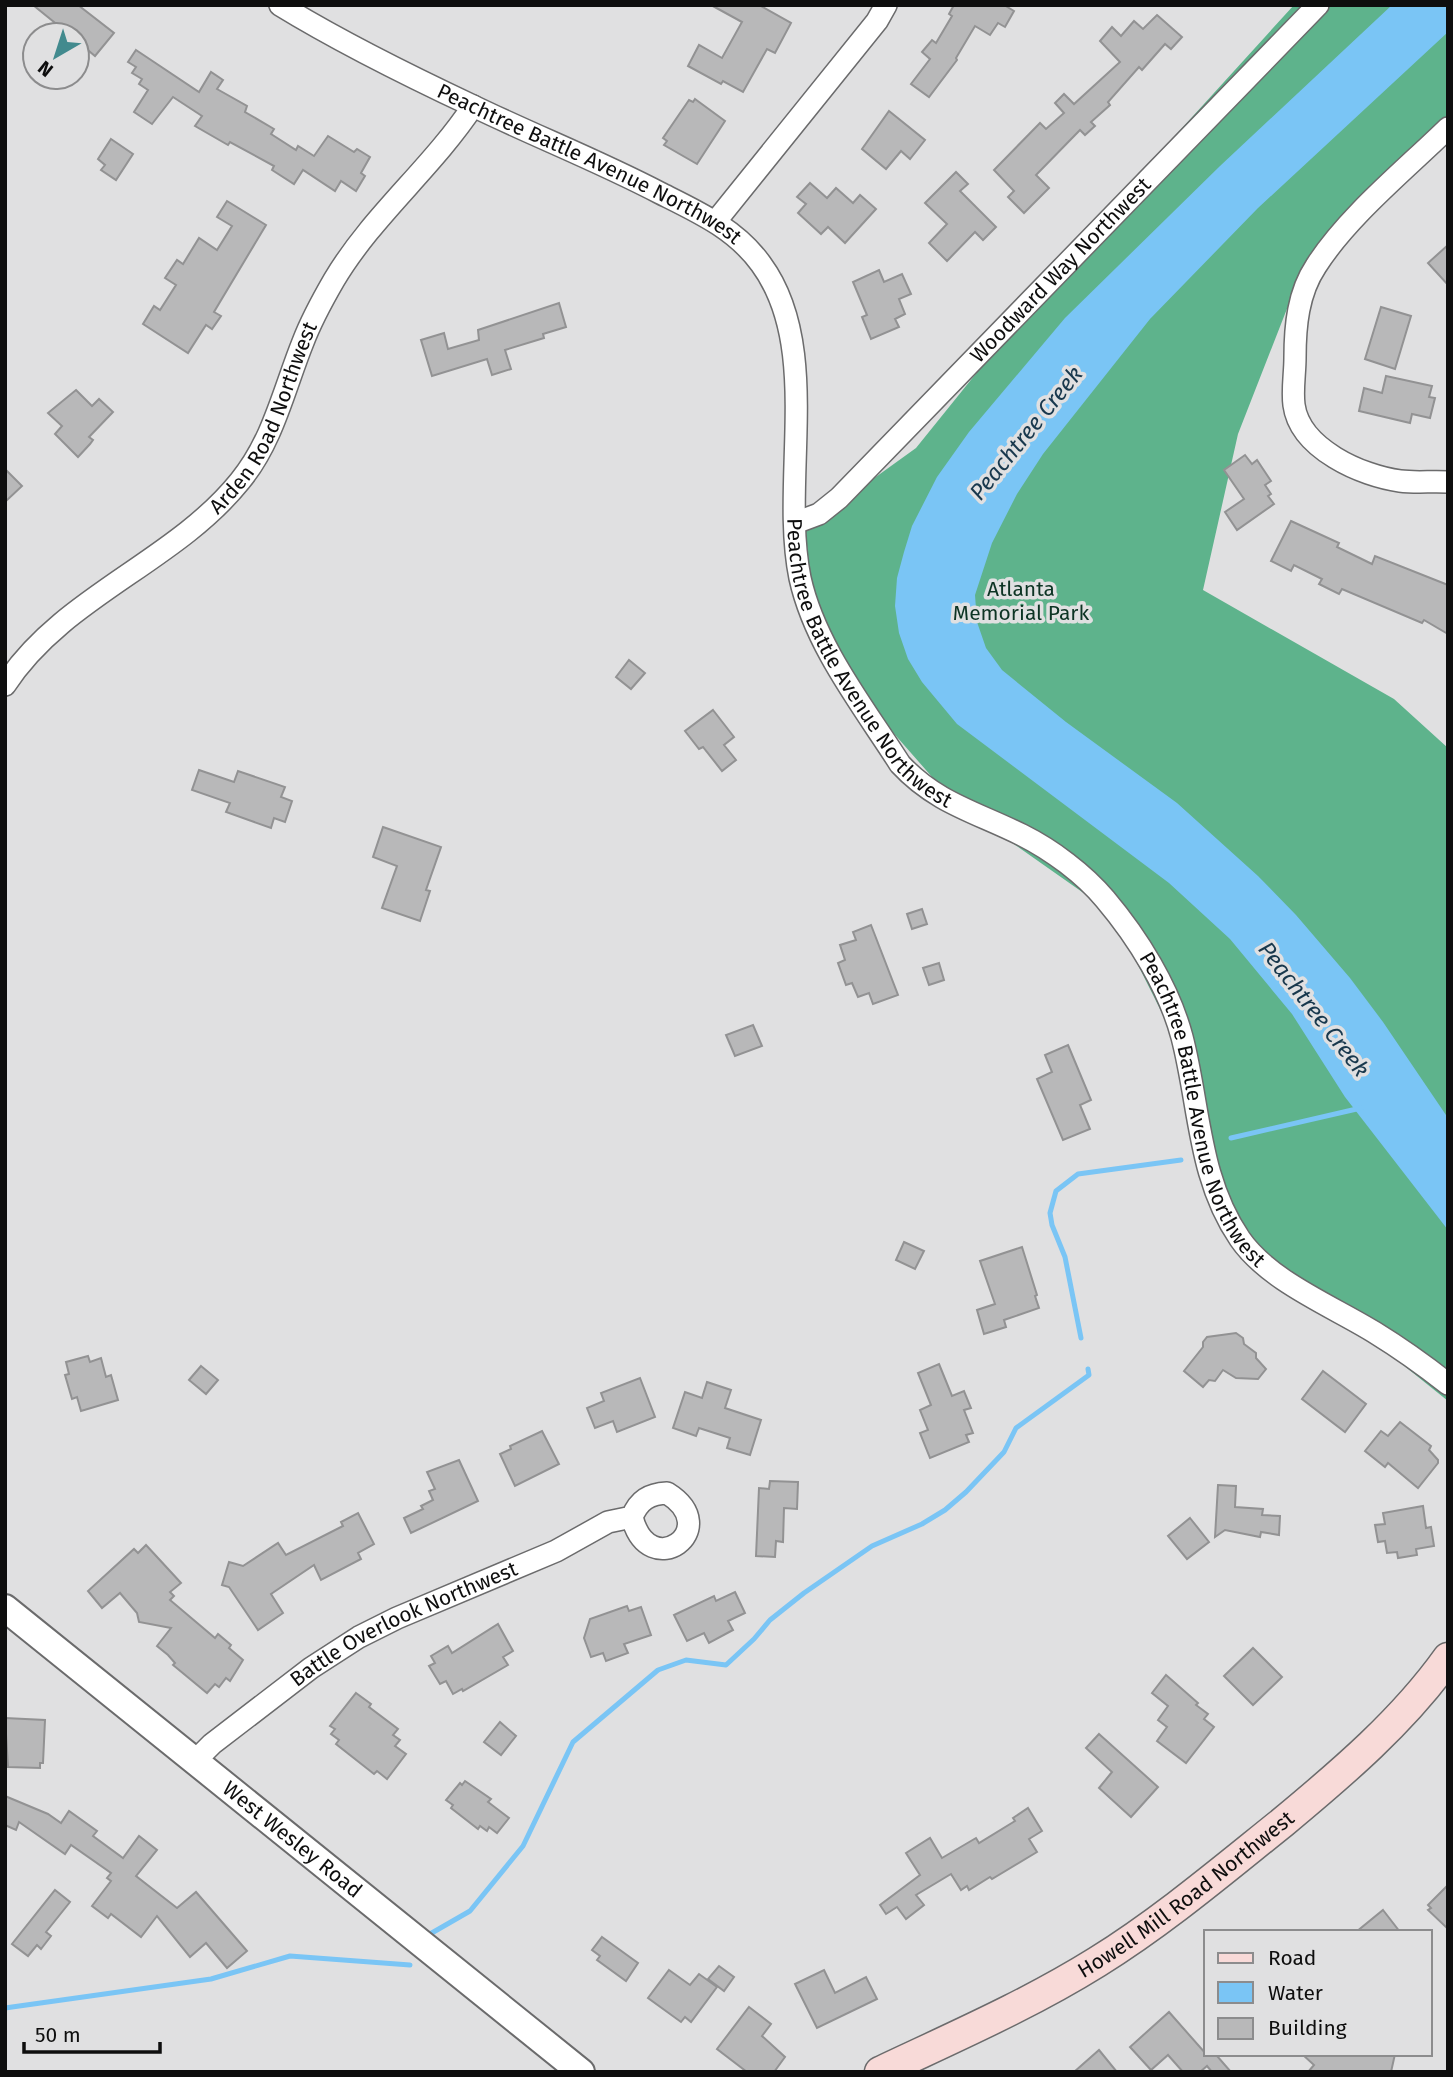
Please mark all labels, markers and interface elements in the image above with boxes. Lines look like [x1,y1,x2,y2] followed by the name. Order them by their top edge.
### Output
[21,21,91,91] north arrow
[33,56,58,82] text: N
[433,78,748,250] street label: Peachtree Battle Avenue Northwest
[965,172,1157,368] street label: Woodward Way Northwest
[204,317,323,520] street label: Arden Road Northwest
[963,360,1089,506] water label: Peachtree Creek
[781,518,957,814] street label: Peachtree Battle Avenue Northwest
[953,576,1089,626] park label: Atlanta Memorial Park
[1252,936,1376,1082] water label: Peachtree Creek
[1134,947,1271,1273] street label: Peachtree Battle Avenue Northwest
[285,1556,522,1692] street label: Battle Overlook Northwest
[217,1775,367,1903] street label: West Wesley Road
[1070,1805,1298,1981] street label: Howell Mill Road Northwest
[1204,1930,1432,2056] legend
[1268,1980,1323,2006] text: Water
[24,2010,161,2054] scale bar
[1268,2015,1347,2041] text: Building
[35,2022,81,2048] text: 50 m

